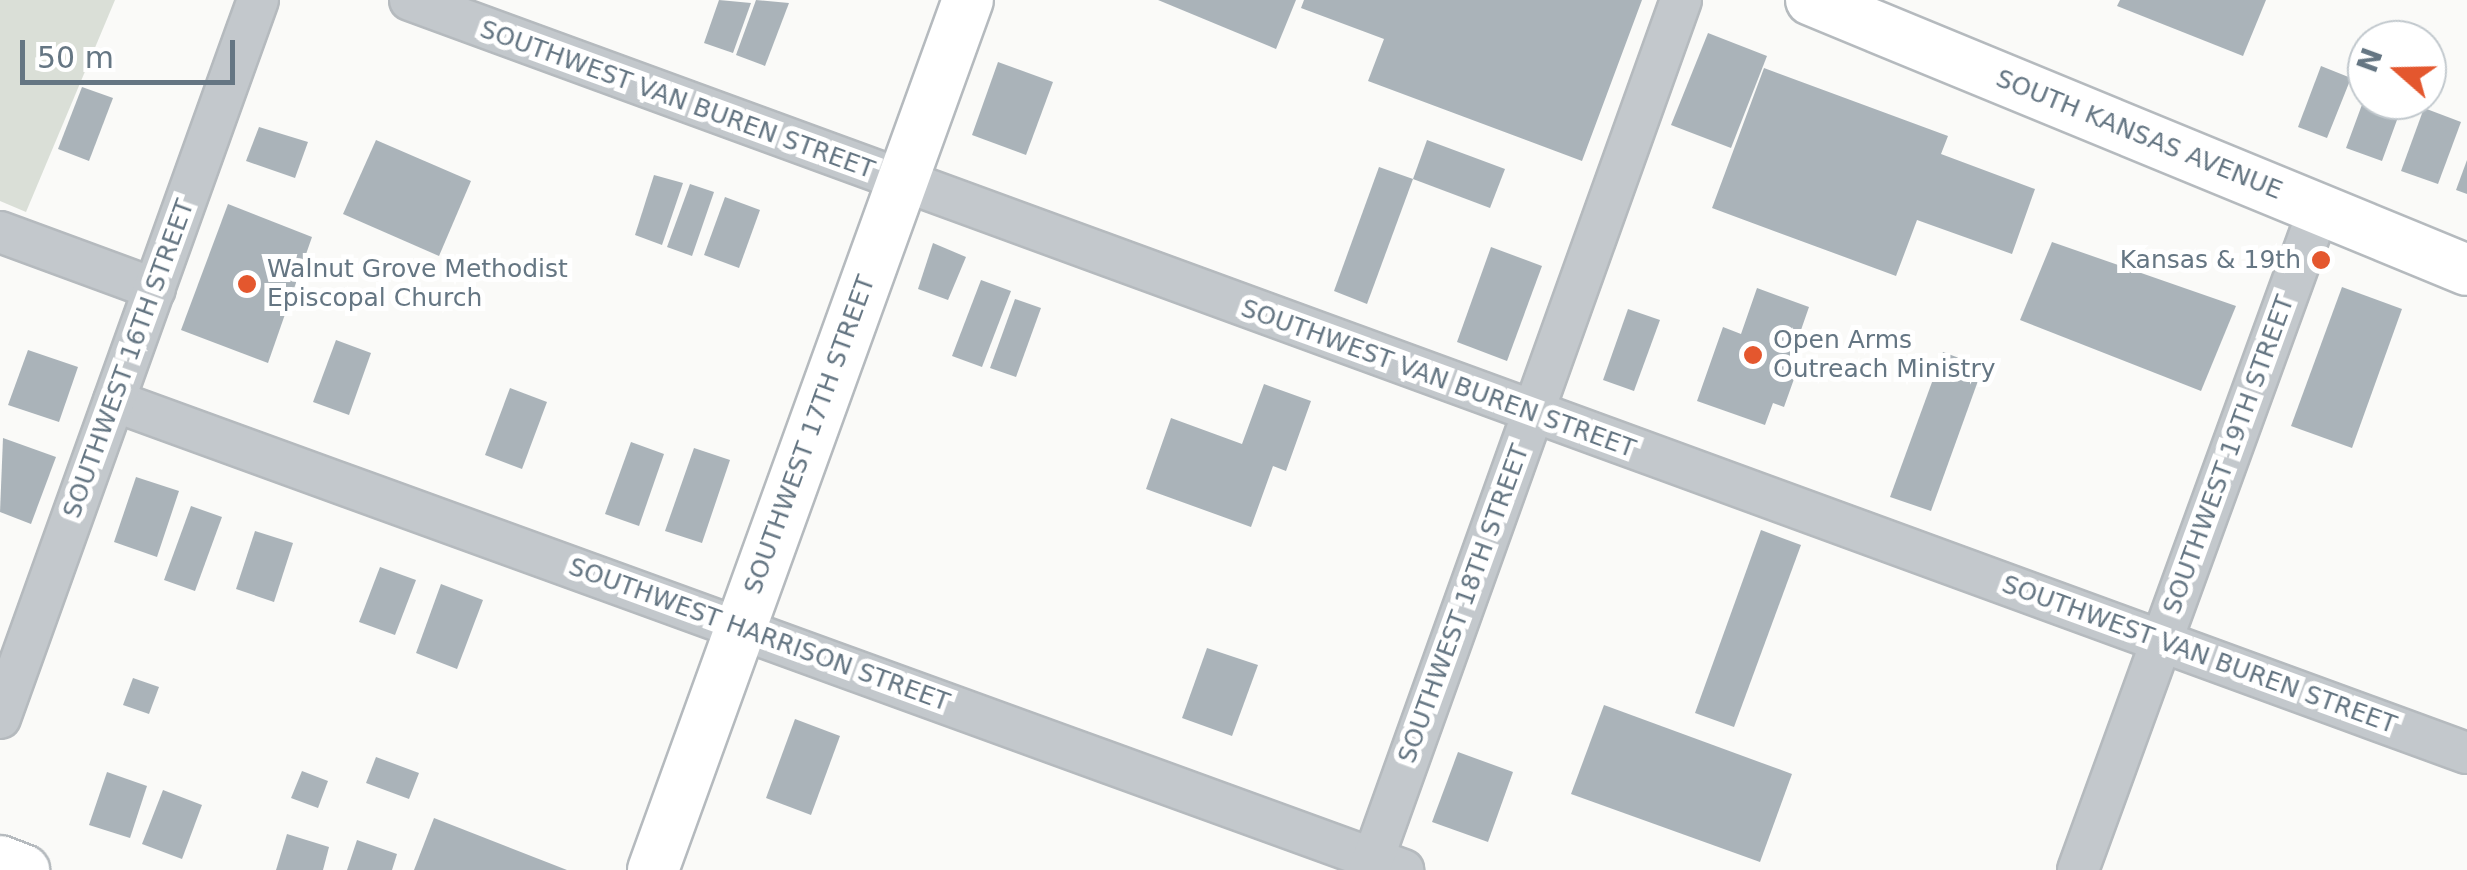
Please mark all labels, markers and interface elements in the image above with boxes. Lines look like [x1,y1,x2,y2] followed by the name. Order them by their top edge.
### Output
[476,15,878,185] street label: SOUTHWEST VAN BUREN STREET
[25,20,240,82] scale bar
[2347,20,2447,120] north arrow
[37,40,114,75] text: 50 m
[2351,44,2390,77] text: N
[1991,64,2287,206] street label: SOUTH KANSAS AVENUE
[57,196,201,522] street label: SOUTHWEST 16TH STREET
[2120,245,2301,275] place label: Kansas & 19th
[2310,249,2332,271] marker: Kansas & 19th
[267,255,568,314] place label: Walnut Grove Methodist Episcopal Church
[738,272,882,598] street label: SOUTHWEST 17TH STREET
[236,273,258,295] marker: Walnut Grove Methodist Episcopal Church
[2157,292,2301,618] street label: SOUTHWEST 19TH STREET
[1237,294,1639,464] street label: SOUTHWEST VAN BUREN STREET
[1773,326,1995,385] place label: Open Arms Outreach Ministry
[1742,344,1764,366] marker: Open Arms Outreach Ministry
[1392,441,1536,767] street label: SOUTHWEST 18TH STREET
[564,552,954,718] street label: SOUTHWEST HARRISON STREET
[1998,570,2400,740] street label: SOUTHWEST VAN BUREN STREET

